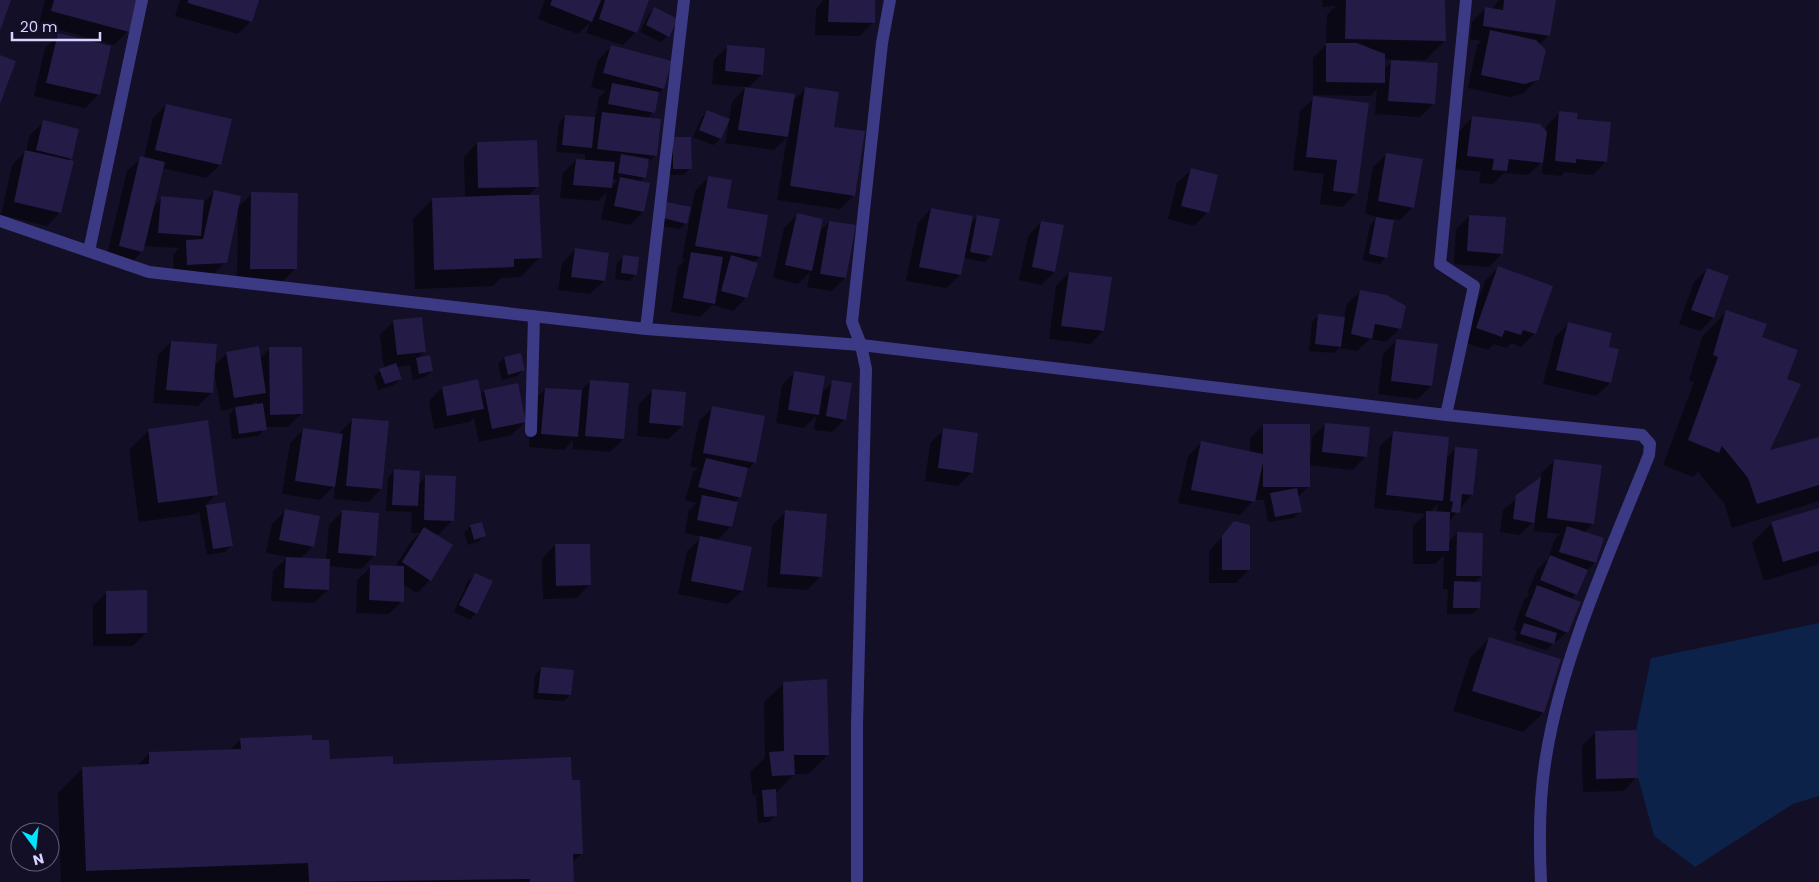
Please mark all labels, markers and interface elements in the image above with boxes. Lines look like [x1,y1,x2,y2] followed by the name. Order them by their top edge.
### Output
[12,10,100,42] scale bar
[20,16,58,37] text: 20 m
[10,822,60,872] north arrow
[31,849,46,871] text: N

